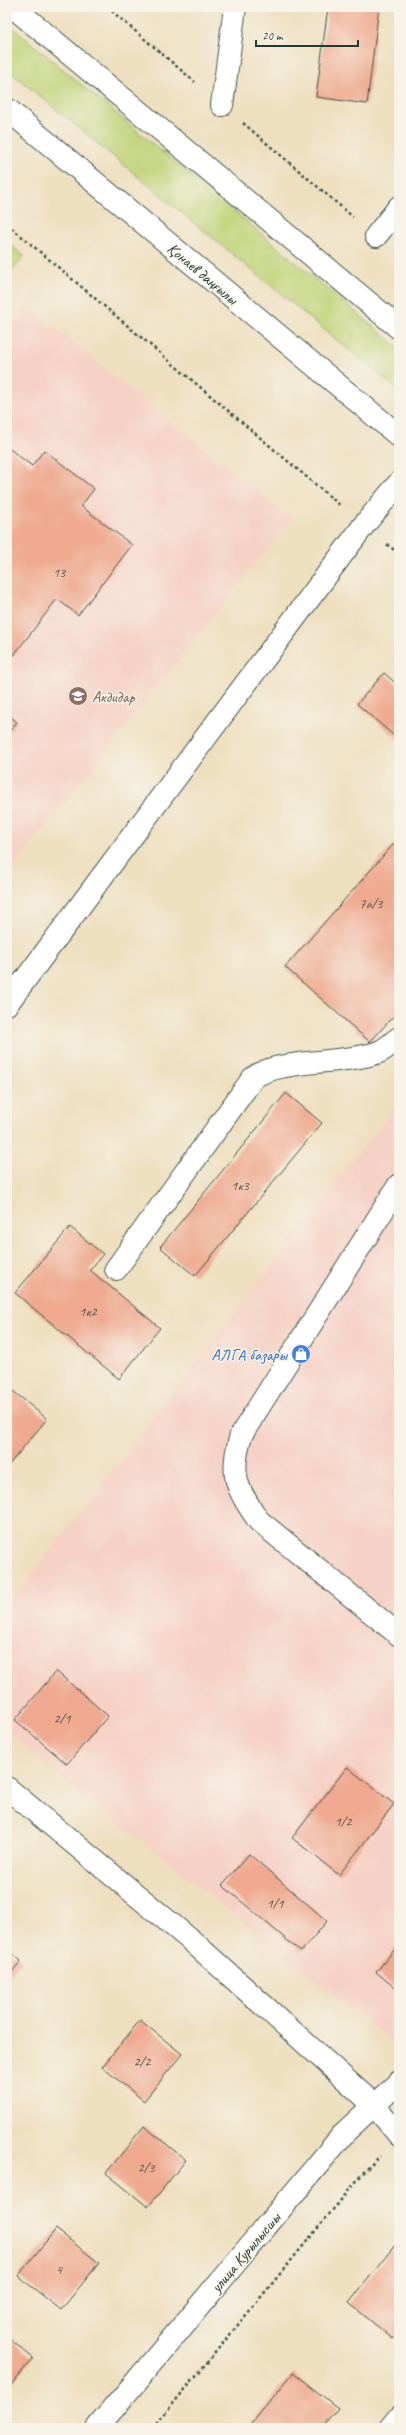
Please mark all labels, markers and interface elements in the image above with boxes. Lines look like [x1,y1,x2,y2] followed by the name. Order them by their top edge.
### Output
[256,22,358,48] scale bar
[262,28,284,44] text: 20 m
[163,239,243,310] street label: Қонаев даңғылы
[53,564,67,581] house number: 13
[67,685,89,707] school or university icon: Акдидар
[92,687,135,707] place label: Акдидар
[359,895,384,912] house number: 7а/3
[231,1177,251,1194] house number: 1к3
[79,1303,99,1320] house number: 1к2
[290,1343,312,1365] shop icon: АЛГА базары
[212,1345,289,1365] place label: АЛГА базары
[53,1710,71,1727] house number: 2/1
[334,1813,353,1830] house number: 1/2
[266,1895,284,1912] house number: 1/1
[133,2053,152,2070] house number: 2/2
[137,2159,156,2176] house number: 2/3
[206,2207,286,2298] street label: улица Курылысшы
[56,2261,64,2278] house number: 4

